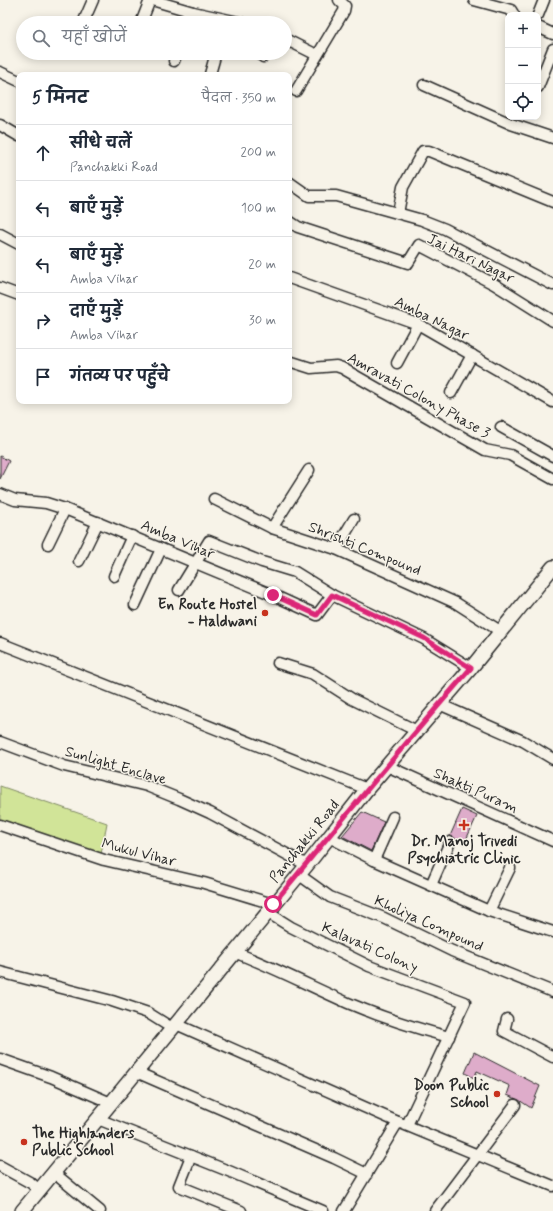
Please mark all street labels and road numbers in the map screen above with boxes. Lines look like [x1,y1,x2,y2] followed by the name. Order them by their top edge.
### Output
[424,229,518,289] street label: Jai Hari Nagar
[391,292,473,346] street label: Amba Nagar
[344,348,494,444] street label: Amravati Colony Phase 3
[138,515,218,565] street label: Amba Vihar
[305,517,424,581] street label: Shrishti Compound
[63,742,169,790] street label: Sunlight Enclave
[430,763,521,818] street label: Shakti Puram
[265,796,345,887] street label: Panchakki Road
[99,834,178,872] street label: Mukul Vihar
[371,891,486,957] street label: Kholiya Compound
[318,918,421,978] street label: Kalavati Colony

